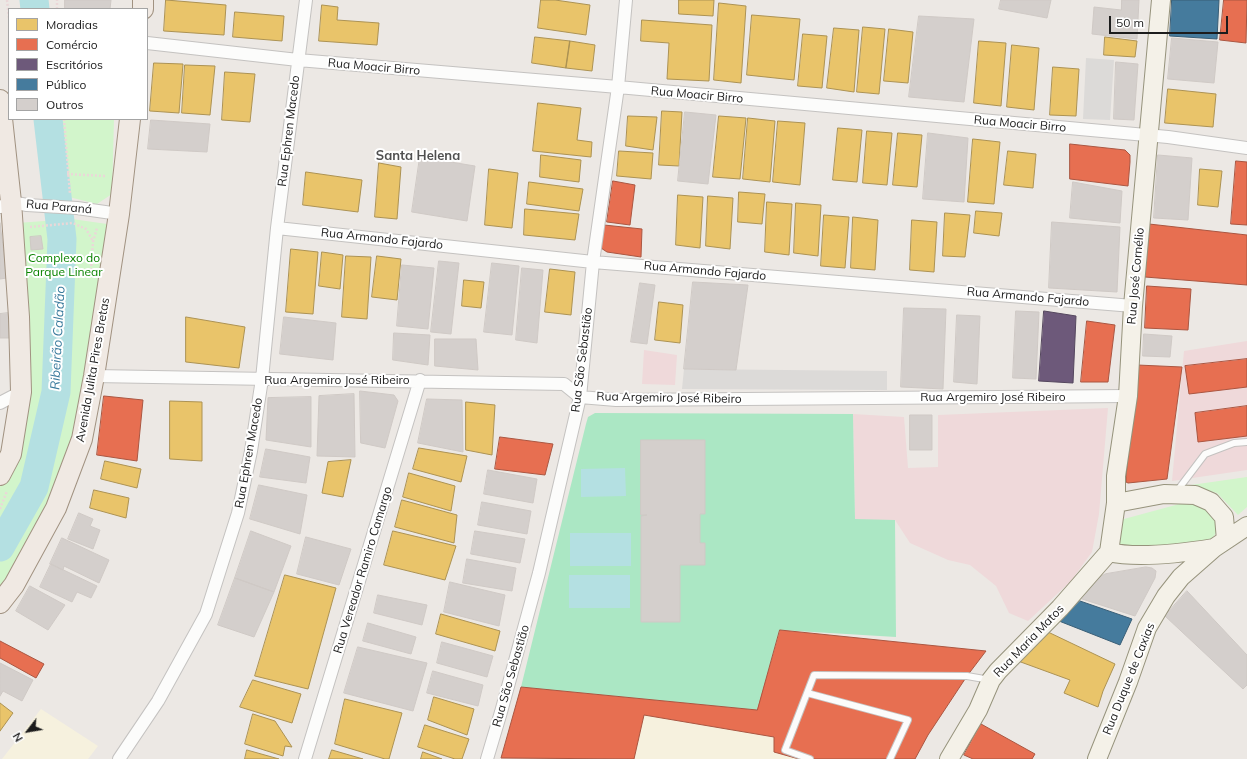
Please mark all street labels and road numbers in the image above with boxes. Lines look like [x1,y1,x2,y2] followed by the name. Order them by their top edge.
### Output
[327,56,421,78] street label: Rua Moacir Birro
[275,75,303,187] street label: Rua Ephren Macedo
[650,84,744,106] street label: Rua Moacir Birro
[973,113,1067,135] street label: Rua Moacir Birro
[25,197,93,217] street label: Rua Paraná
[320,225,444,253] street label: Rua Armando Fajardo
[1125,227,1147,325] street label: Rua José Cornélio
[643,258,767,284] street label: Rua Armando Fajardo
[966,284,1090,310] street label: Rua Armando Fajardo
[73,297,113,443] street label: Avenida Julita Pires Bretas
[568,307,596,413] street label: Rua São Sebastião
[264,373,410,387] street label: Rua Argemiro José Ribeiro
[596,390,742,406] street label: Rua Argemiro José Ribeiro
[920,390,1066,404] street label: Rua Argemiro José Ribeiro
[232,397,266,509] street label: Rua Ephren Macedo
[331,485,395,655] street label: Rua Vereador Ramiro Camargo
[991,602,1067,680] street label: Rua Maria Matos
[1100,621,1158,737] street label: Rua Duque de Caxias
[490,623,532,729] street label: Rua São Sebastião

